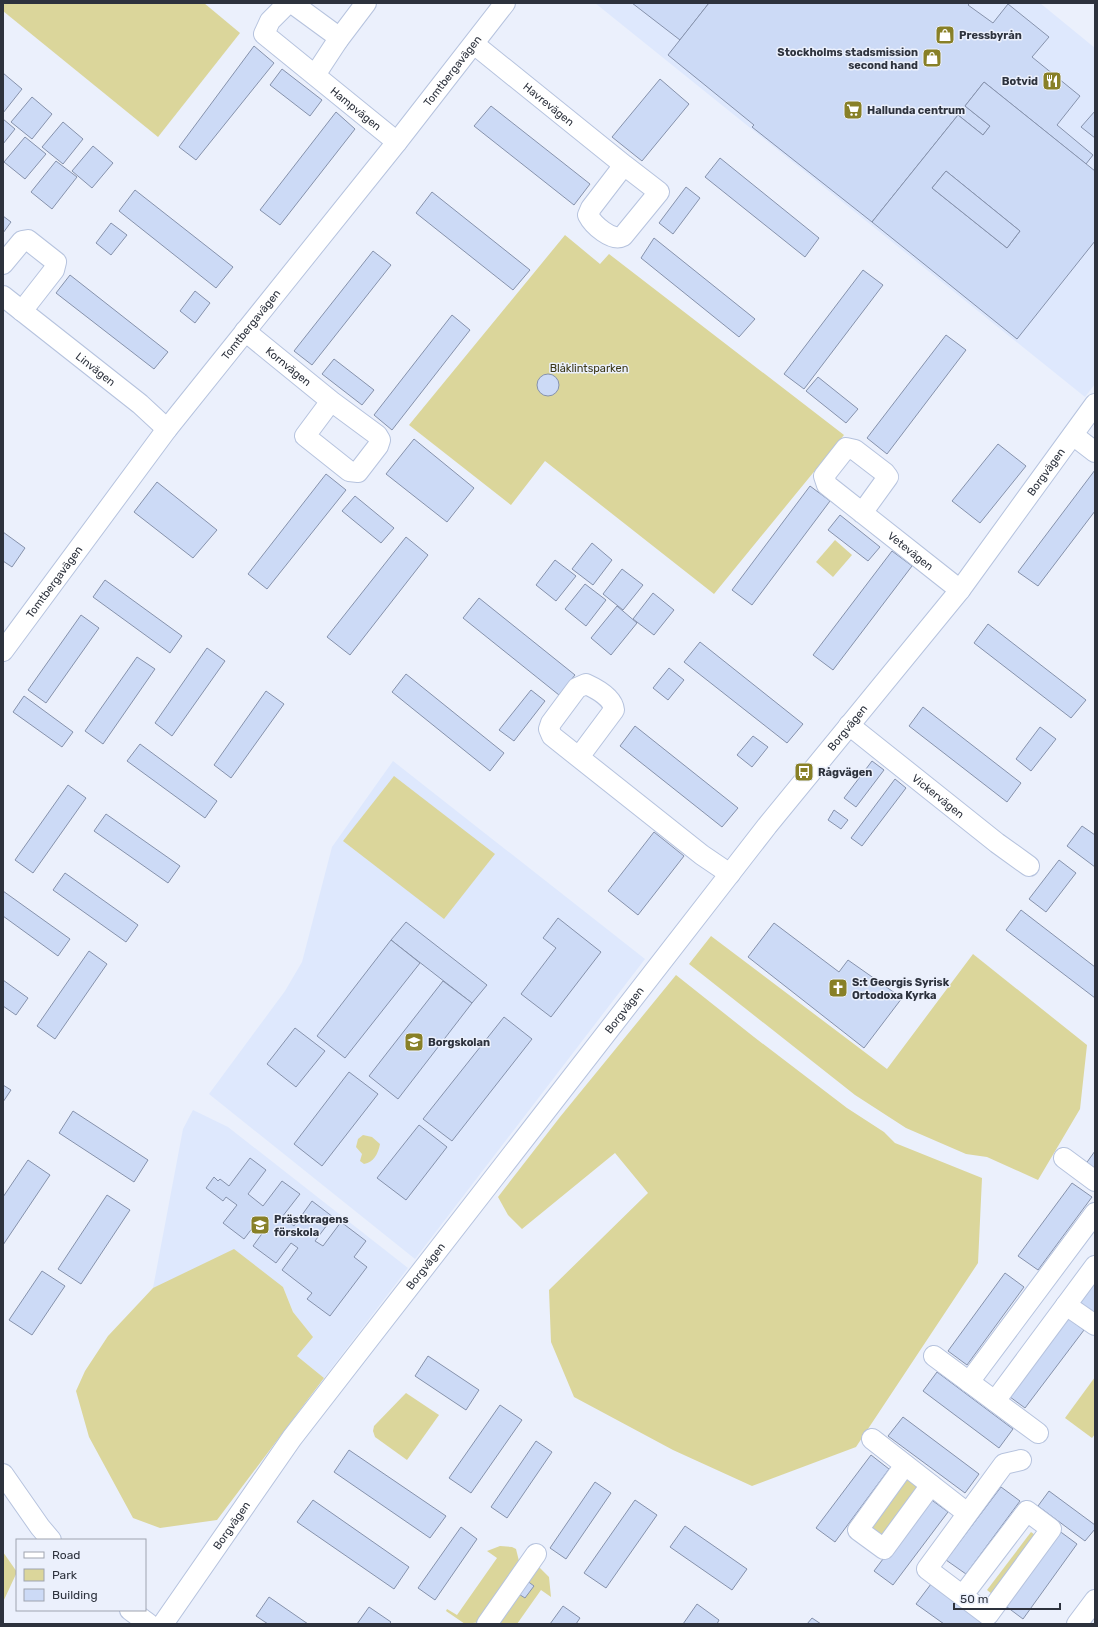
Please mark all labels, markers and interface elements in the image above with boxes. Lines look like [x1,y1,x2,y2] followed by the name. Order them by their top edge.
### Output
[934,24,956,46] shop icon: Pressbyrån
[959,29,1022,42] place label: Pressbyrån
[421,33,484,109] street label: Tomtbergavägen
[777,46,918,72] place label: Stockholms stadsmission second hand
[921,47,943,69] shop icon: Stockholms stadsmission second hand
[1041,70,1063,92] restaurant icon: Botvid
[1002,75,1038,88] place label: Botvid
[521,80,577,129] street label: Havrevägen
[328,84,384,133] street label: Hampvägen
[842,99,864,121] supermarket icon: Hallunda centrum
[867,104,965,117] place label: Hallunda centrum
[219,287,283,362] street label: Tomtbergavägen
[263,344,314,389] street label: Kornvägen
[73,349,118,389] street label: Linvägen
[550,362,628,375] park label: Blåklintsparken
[1024,445,1067,498] street label: Borgvägen
[885,529,936,573] street label: Vetevägen
[23,543,85,620] street label: Tomtbergavägen
[825,702,870,753] street label: Borgvägen
[793,761,815,783] bus stop icon: Rågvägen
[818,766,872,779] place label: Rågvägen
[909,771,967,821] street label: Vickervägen
[852,976,950,1002] place label: S:t Georgis Syrisk Ortodoxa Kyrka
[827,977,849,999] church icon: S:t Georgis Syrisk Ortodoxa Kyrka
[602,984,646,1036] street label: Borgvägen
[403,1031,425,1053] school or university icon: Borgskolan
[428,1036,490,1049] place label: Borgskolan
[274,1213,349,1239] place label: Prästkragens förskola
[249,1214,271,1236] school or university icon: Prästkragens förskola
[403,1240,448,1292] street label: Borgvägen
[210,1499,253,1552] street label: Borgvägen
[16,1539,146,1611] legend
[52,1548,80,1562] text: Road
[52,1568,78,1582] text: Park
[954,1585,1060,1611] scale bar
[52,1588,98,1602] text: Building
[960,1592,988,1606] text: 50 m

